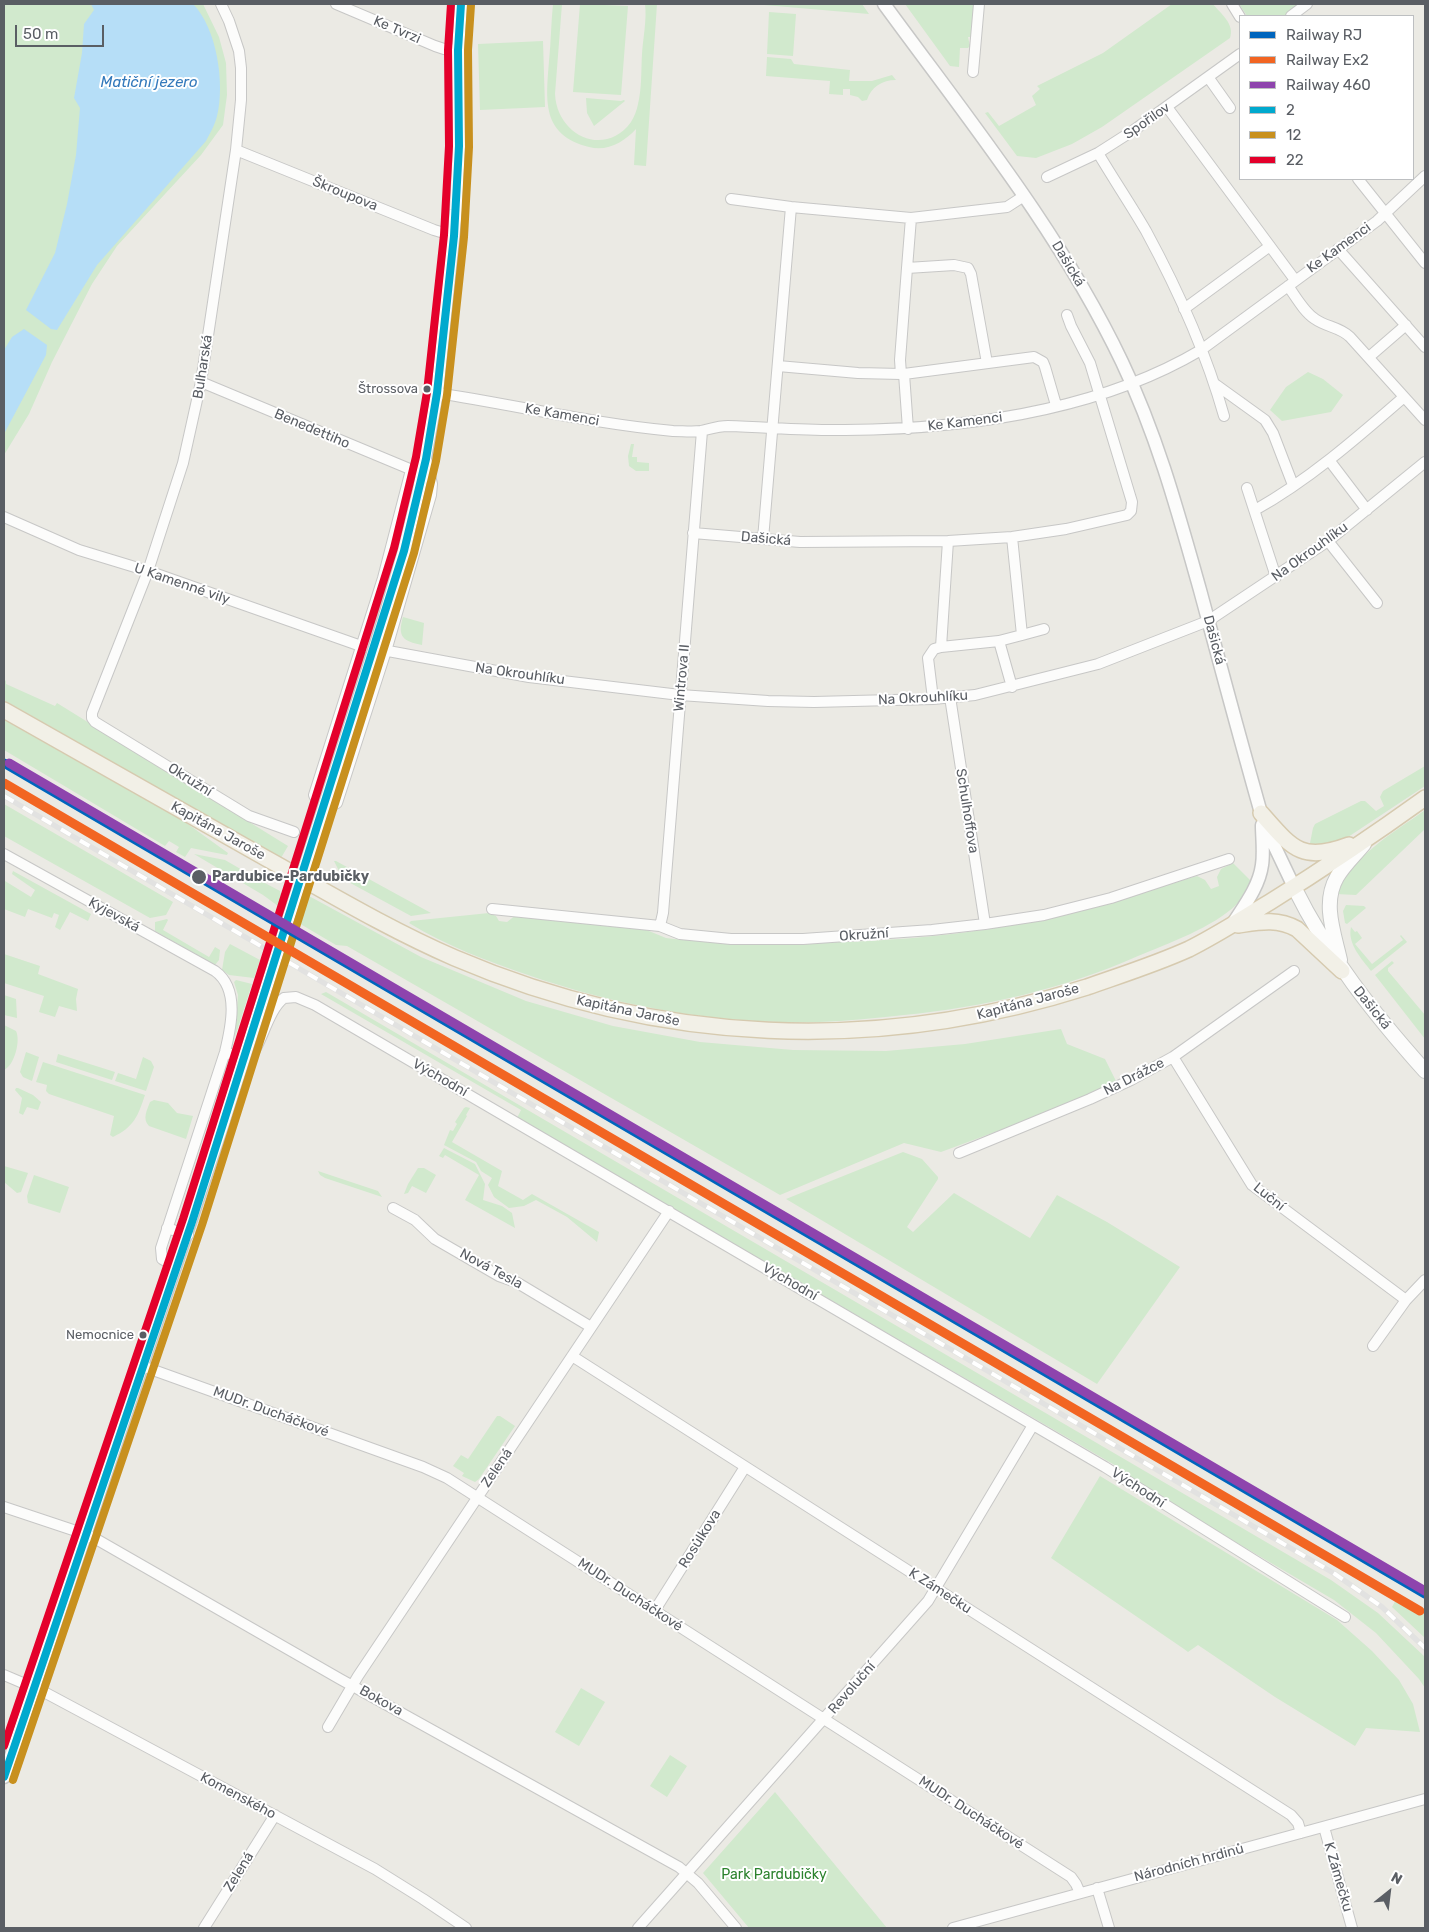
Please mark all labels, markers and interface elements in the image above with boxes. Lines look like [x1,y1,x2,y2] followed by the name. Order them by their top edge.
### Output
[371,13,423,47] street label: Ke Tvrzi
[18,15,106,47] scale bar
[1239,15,1414,180] legend
[23,25,58,43] text: 50 m
[1286,26,1362,44] text: Railway RJ
[1286,51,1369,69] text: Railway Ex2
[100,74,198,92] water label: Matiční jezero
[1286,76,1371,94] text: Railway 460
[1121,99,1173,143] street label: Spořilov
[1286,101,1295,119] text: 2
[1286,126,1301,144] text: 12
[1286,151,1304,169] text: 22
[310,173,380,215] street label: Škroupova
[1304,219,1374,277] street label: Ke Kamenci
[1048,238,1088,290] street label: Dašická
[190,334,216,400] street label: Bulharská
[358,381,418,397] place label: Štrossova
[422,384,432,394] marker: Štrossova
[524,400,600,430] street label: Ke Kamenci
[272,406,352,452] street label: Benedettiho
[927,409,1003,435] street label: Ke Kamenci
[1269,519,1351,585] street label: Na Okrouhlíku
[740,528,792,550] street label: Dašická
[132,560,232,608] street label: U Kamenné vily
[1199,613,1229,667] street label: Dašická
[671,644,693,712] street label: Wintrova II
[474,659,566,689] street label: Na Okrouhlíku
[877,687,969,709] street label: Na Okrouhlíku
[165,760,215,800] street label: Okružní
[952,767,982,855] street label: Schulhoffova
[168,798,268,864] street label: Kapitána Jaroše
[190,868,208,886] marker: Pardubice-Pardubičky
[212,869,369,885] place label: Pardubice-Pardubičky
[85,894,143,936] street label: Kyjevská
[839,925,889,945] street label: Okružní
[975,980,1081,1024] street label: Kapitána Jaroše
[1350,983,1394,1033] street label: Dašická
[575,992,681,1030] street label: Kapitána Jaroše
[1101,1055,1167,1099] street label: Na Drážce
[409,1056,471,1100] street label: Východní
[1250,1179,1288,1215] street label: Luční
[457,1245,525,1293] street label: Nová Tesla
[759,1260,821,1304] street label: Východní
[66,1327,134,1343] place label: Nemocnice
[138,1330,148,1340] marker: Nemocnice
[211,1383,331,1441] street label: MUDr. Ducháčkové
[478,1445,516,1491] street label: Zelená
[1108,1464,1168,1512] street label: Východní
[675,1507,725,1571] street label: Rosůlkova
[574,1555,686,1635] street label: MUDr. Ducháčkové
[905,1564,975,1618] street label: K Zámečku
[825,1658,879,1718] street label: Revoluční
[356,1682,406,1720] street label: Bokova
[197,1769,279,1823] street label: Komenského
[915,1773,1027,1853] street label: MUDr. Ducháčkové
[1132,1840,1246,1886] street label: Národních hrdinů
[1320,1840,1356,1914] street label: K Zámečku
[220,1849,258,1895] street label: Zelená
[721,1867,827,1883] park label: Park Pardubičky
[1364,1867,1414,1917] north arrow
[1388,1869,1405,1888] text: N

